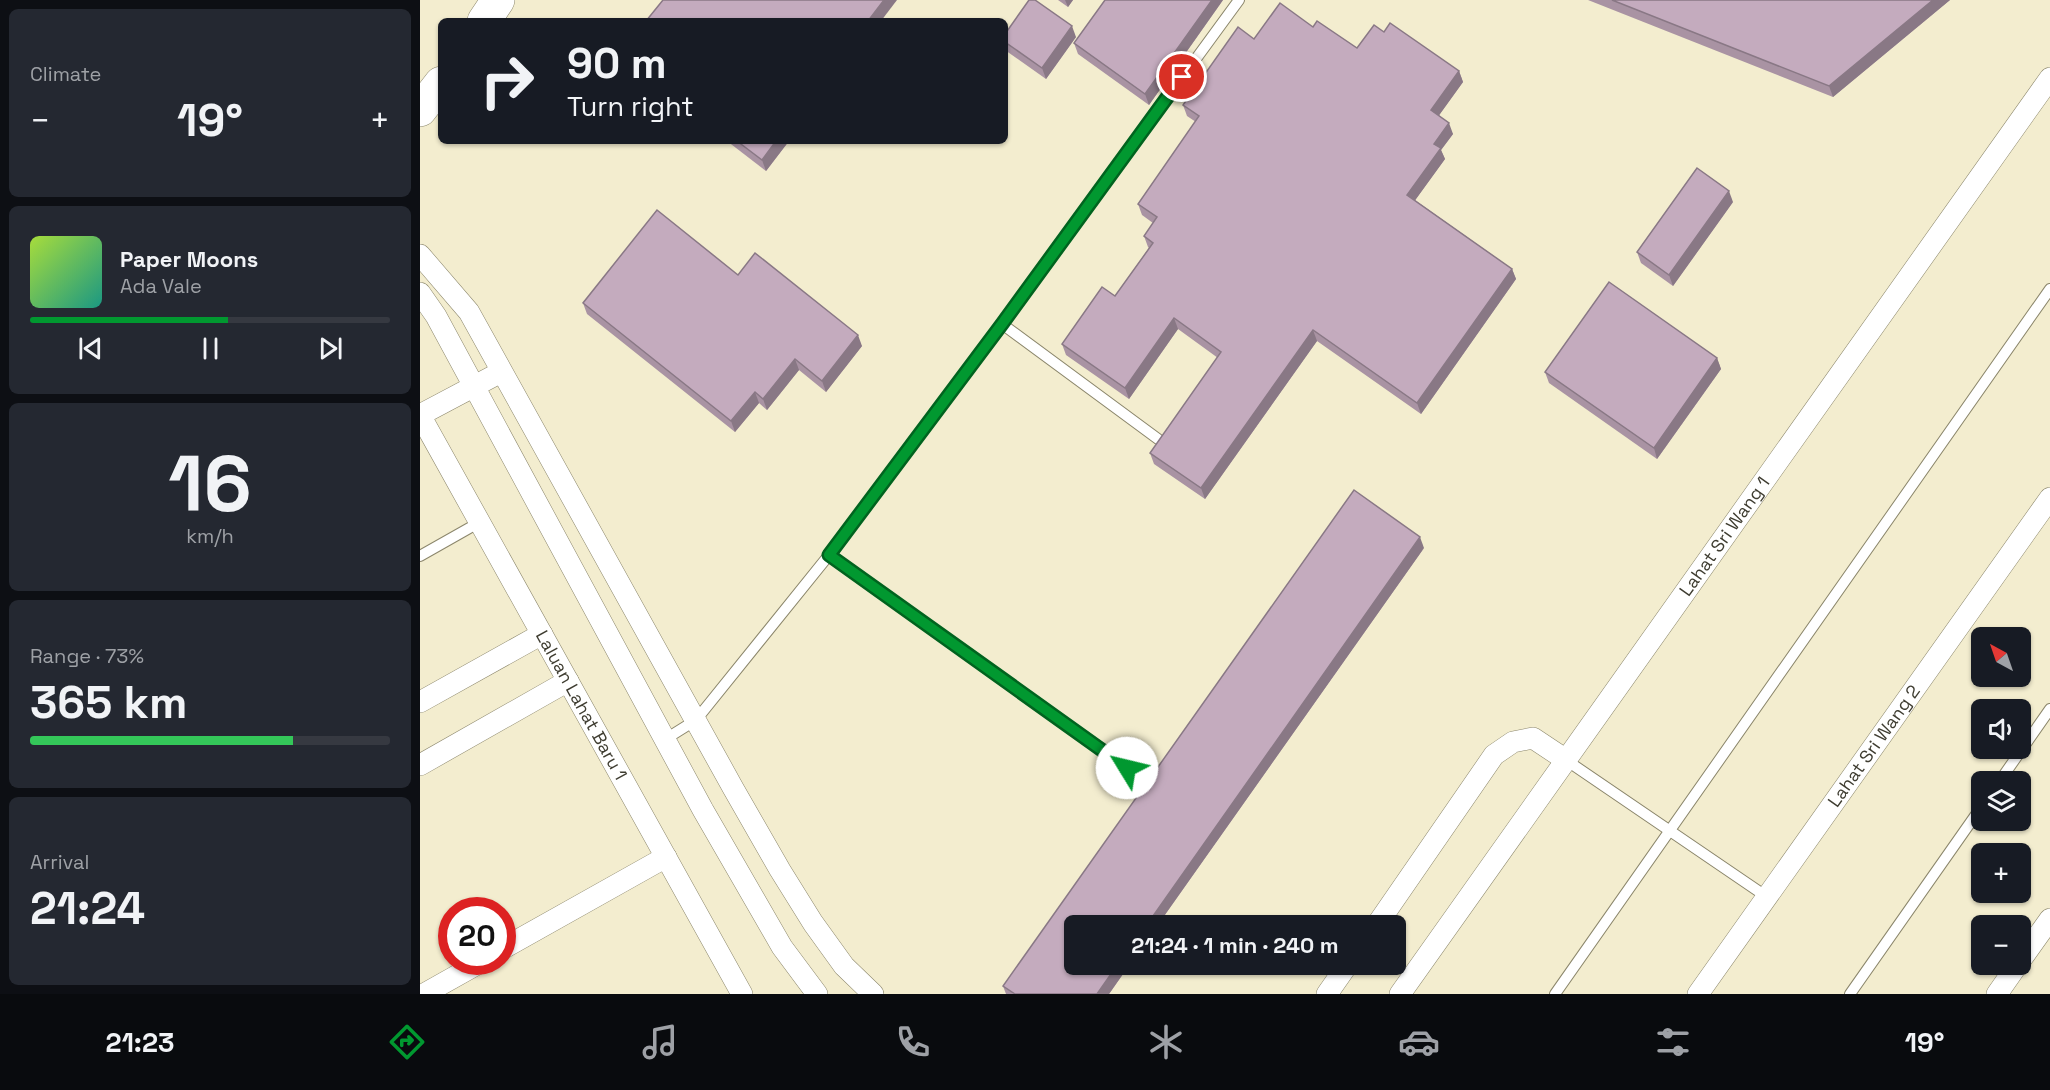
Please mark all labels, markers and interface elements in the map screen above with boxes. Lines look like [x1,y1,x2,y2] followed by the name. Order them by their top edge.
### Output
[567,37,667,90] text: 90 m
[468,42,546,120] icon: right
[1156,51,1207,102] pin
[1165,60,1198,93] icon: arrive
[30,61,101,87] text: Climate
[567,89,694,124] text: Turn right
[177,92,243,149] text: 19°
[30,100,50,142] text: −
[370,100,390,142] text: +
[120,245,258,273] text: Paper Moons
[120,273,202,299] text: Ada Vale
[74,332,107,365] icon: previous
[194,332,227,365] icon: pause
[314,332,347,365] icon: next
[168,434,252,534] text: 16
[1674,472,1775,601] street label: Lahat Sri Wang 1
[186,523,234,549] text: km/h
[531,626,633,784] street label: Laluan Lahat Baru 1
[1971,627,2031,687] north arrow
[1971,627,2031,975] map controls
[30,643,144,669] text: Range · 73%
[30,674,187,731] text: 365 km
[1822,680,1925,811] street label: Lahat Sri Wang 2
[1971,699,2031,759] button: sound
[1095,736,1159,800] position arrow
[1971,771,2031,831] button: layers
[1971,843,2031,903] button: +
[30,849,89,875] text: Arrival
[30,880,145,937] text: 21:24
[438,897,516,975] speed limit sign: 20
[1971,915,2031,975] button: −
[1131,931,1339,959] text: 21:24 · 1 min · 240 m
[386,1021,428,1063] icon: directions
[639,1021,681,1063] icon: music
[892,1021,934,1063] icon: phone
[1145,1021,1187,1063] icon: climate
[1398,1021,1440,1063] icon: car
[1652,1021,1694,1063] icon: filters
[106,1025,174,1060] text: 21:23
[1905,1025,1944,1060] text: 19°

